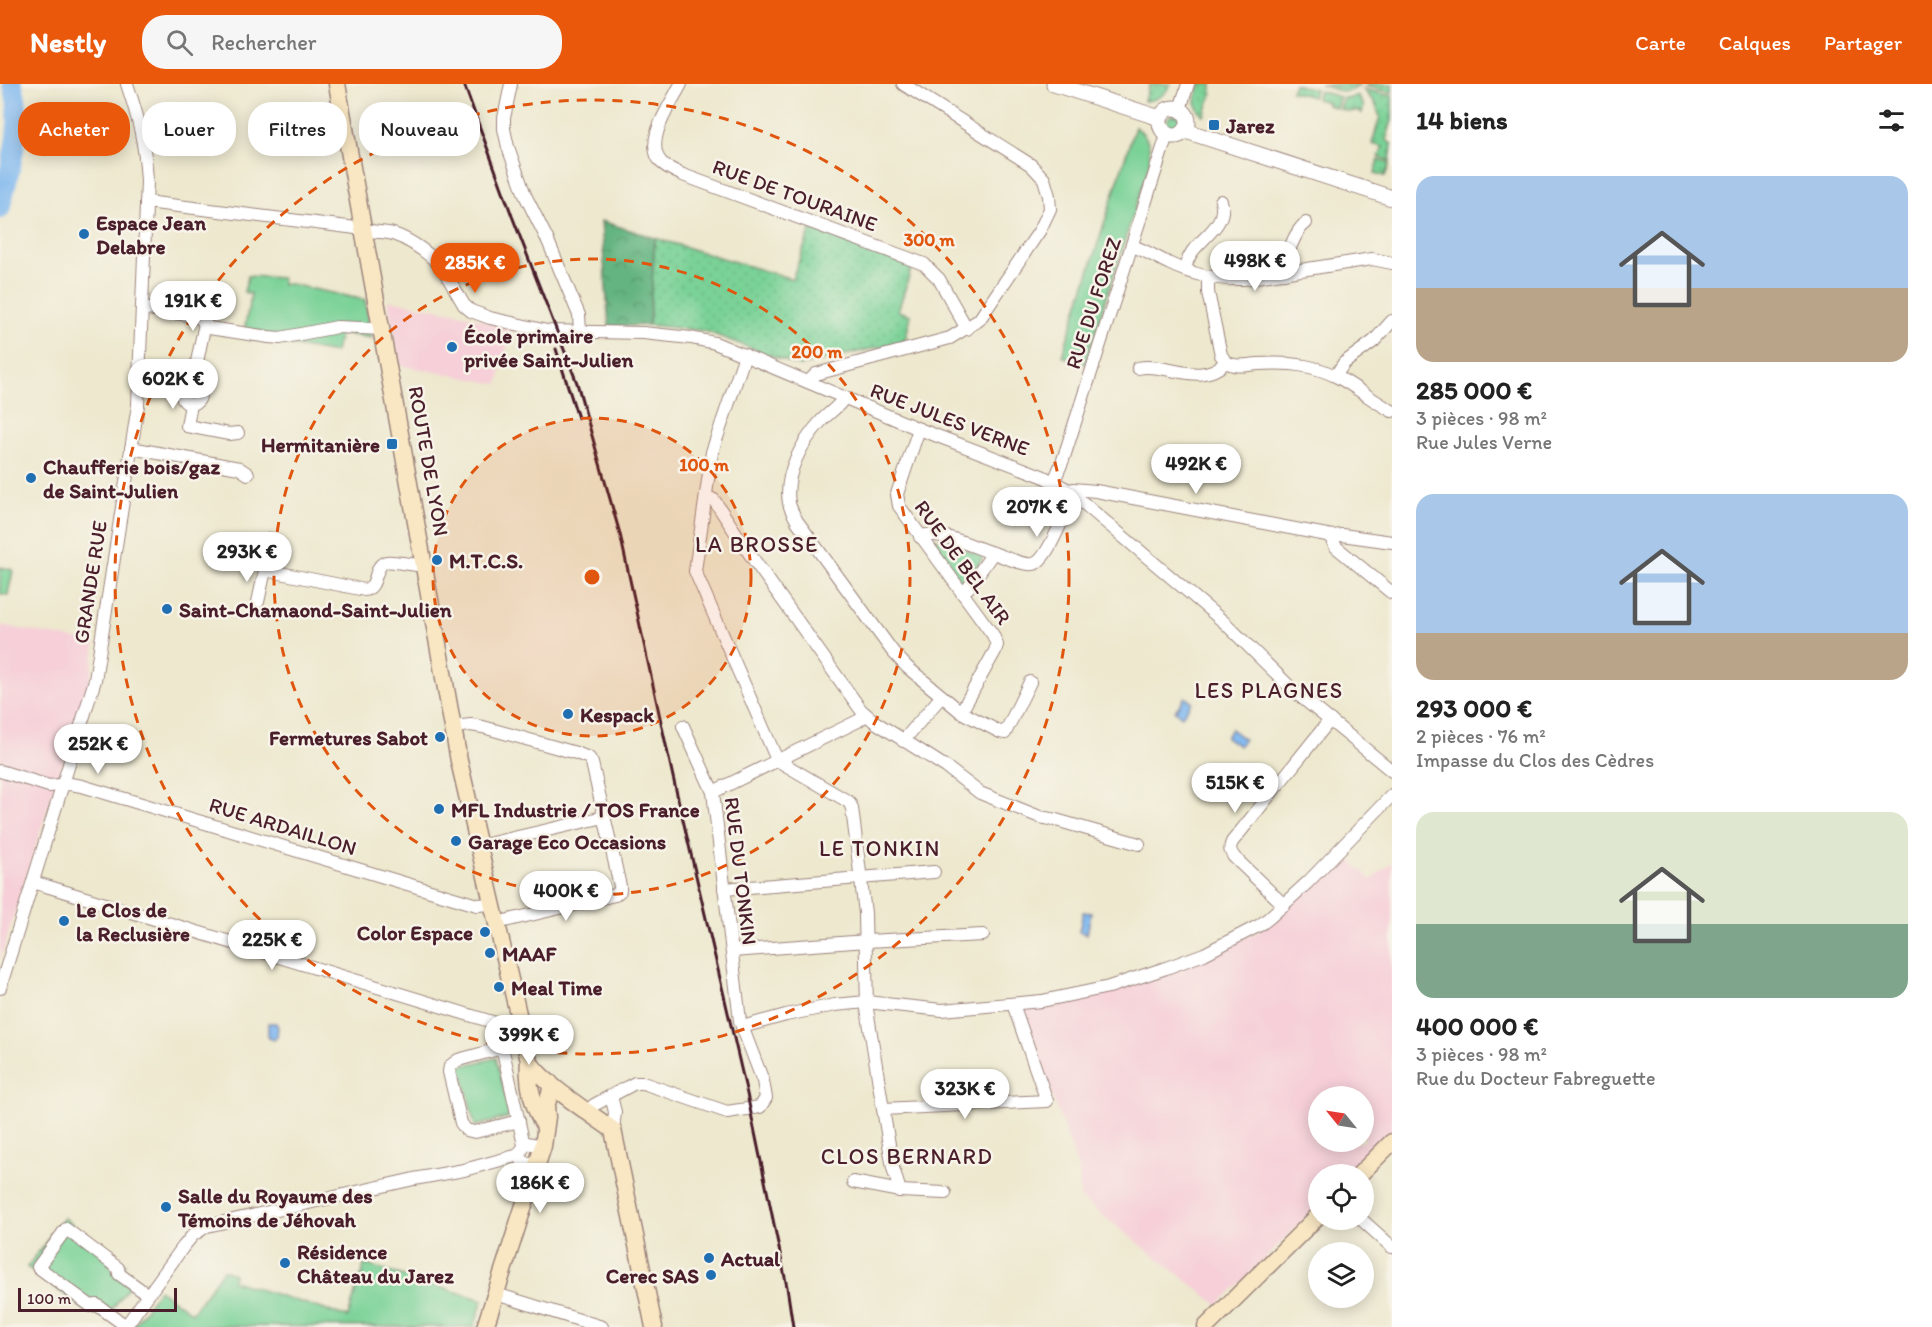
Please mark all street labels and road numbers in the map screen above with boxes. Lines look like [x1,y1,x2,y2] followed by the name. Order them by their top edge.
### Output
[709,154,881,237] street label: RUE DE TOURAINE
[1060,234,1126,372] street label: RUE DU FOREZ
[867,377,1033,461] street label: RUE JULES VERNE
[403,384,455,538] street label: ROUTE DE LYON
[909,495,1017,629] street label: RUE DE BEL AIR
[68,519,112,645] street label: GRANDE RUE
[206,792,360,860] street label: RUE ARDAILLON
[720,796,762,946] street label: RUE DU TONKIN

